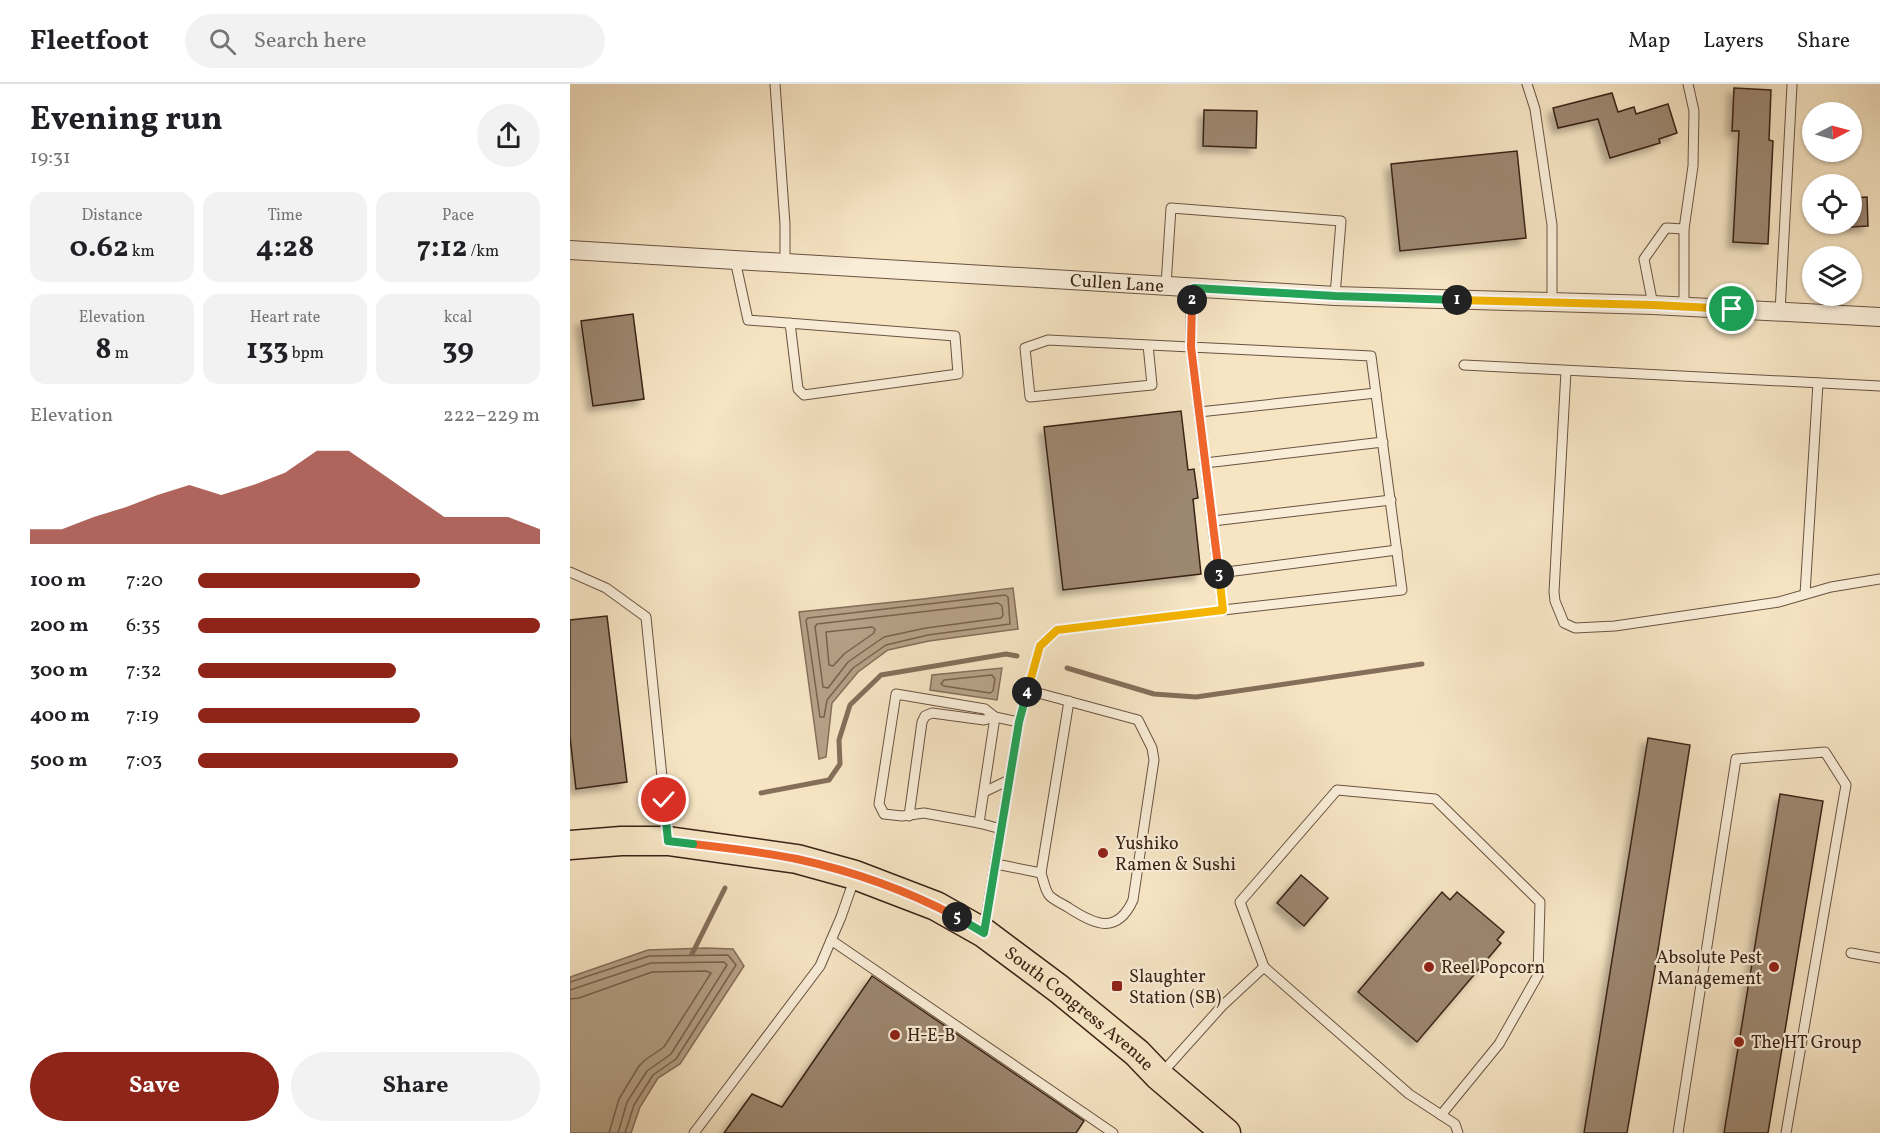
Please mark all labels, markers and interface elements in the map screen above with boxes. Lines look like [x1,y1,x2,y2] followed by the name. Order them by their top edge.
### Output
[185,14,605,68] search box
[30,22,149,61] text: Fleetfoot
[206,25,239,58] icon: search
[254,26,366,57] text: Search here
[1628,27,1670,56] text: Map
[1703,27,1764,56] text: Layers
[1797,27,1850,56] text: Share
[30,98,223,144] text: Evening run
[1802,102,1862,162] north arrow
[1802,102,1862,306] map controls
[477,104,540,167] button: share
[30,144,71,172] text: 19:31
[1802,174,1862,234] button: locate
[81,205,143,227] text: Distance
[267,205,303,227] text: Time
[442,205,474,227] text: Pace
[69,227,128,269] text: 0.62
[256,227,314,269] text: 4:28
[417,227,467,269] text: 7:12
[128,241,155,263] text: km
[467,241,499,263] text: /km
[1802,246,1862,306] button: layers
[1069,269,1165,300] street label: Cullen Lane
[1706,283,1757,334] pin
[1177,285,1207,315] pin: 2
[1442,285,1472,315] pin: 1
[1188,289,1196,311] text: 2
[1454,289,1460,311] text: 1
[1715,292,1748,325] icon: arrive
[79,307,145,329] text: Elevation
[250,307,320,329] text: Heart rate
[444,307,472,329] text: kcal
[95,329,111,371] text: 8
[246,329,289,371] text: 133
[442,329,474,371] text: 39
[111,343,129,365] text: m
[289,343,324,365] text: bpm
[30,402,113,430] text: Elevation
[443,402,540,430] text: 222–229 m
[1204,559,1234,589] pin: 3
[1215,563,1223,585] text: 3
[30,567,86,595] text: 100 m
[126,567,163,595] text: 7:20
[30,612,88,640] text: 200 m
[126,612,161,640] text: 6:35
[30,657,88,685] text: 300 m
[126,657,161,685] text: 7:32
[1012,677,1042,707] pin: 4
[1022,681,1032,703] text: 4
[30,702,90,730] text: 400 m
[126,702,159,730] text: 7:19
[30,747,88,775] text: 500 m
[126,747,162,775] text: 7:03
[638,774,689,825] pin
[647,783,680,816] icon: check
[1115,832,1236,878] place label: Yushiko Ramen & Sushi
[1096,846,1110,860] marker: Yushiko Ramen & Sushi
[942,902,972,932] pin: 5
[953,906,961,928] text: 5
[999,941,1159,1077] street label: South Congress Avenue
[1656,946,1762,992] place label: Absolute Pest Management
[1441,956,1545,981] place label: Reel Popcorn
[1422,960,1436,974] marker: Reel Popcorn
[1767,960,1781,974] marker: Absolute Pest Management
[1129,965,1221,1011] place label: Slaughter Station (SB)
[1110,979,1124,993] marker: Slaughter Station (SB)
[907,1024,956,1049] place label: H-E-B
[888,1028,902,1042] marker: H-E-B
[1751,1031,1861,1056] place label: The HT Group
[1732,1035,1746,1049] marker: The HT Group
[30,1052,279,1121] button: Save
[291,1052,540,1121] button: Share

